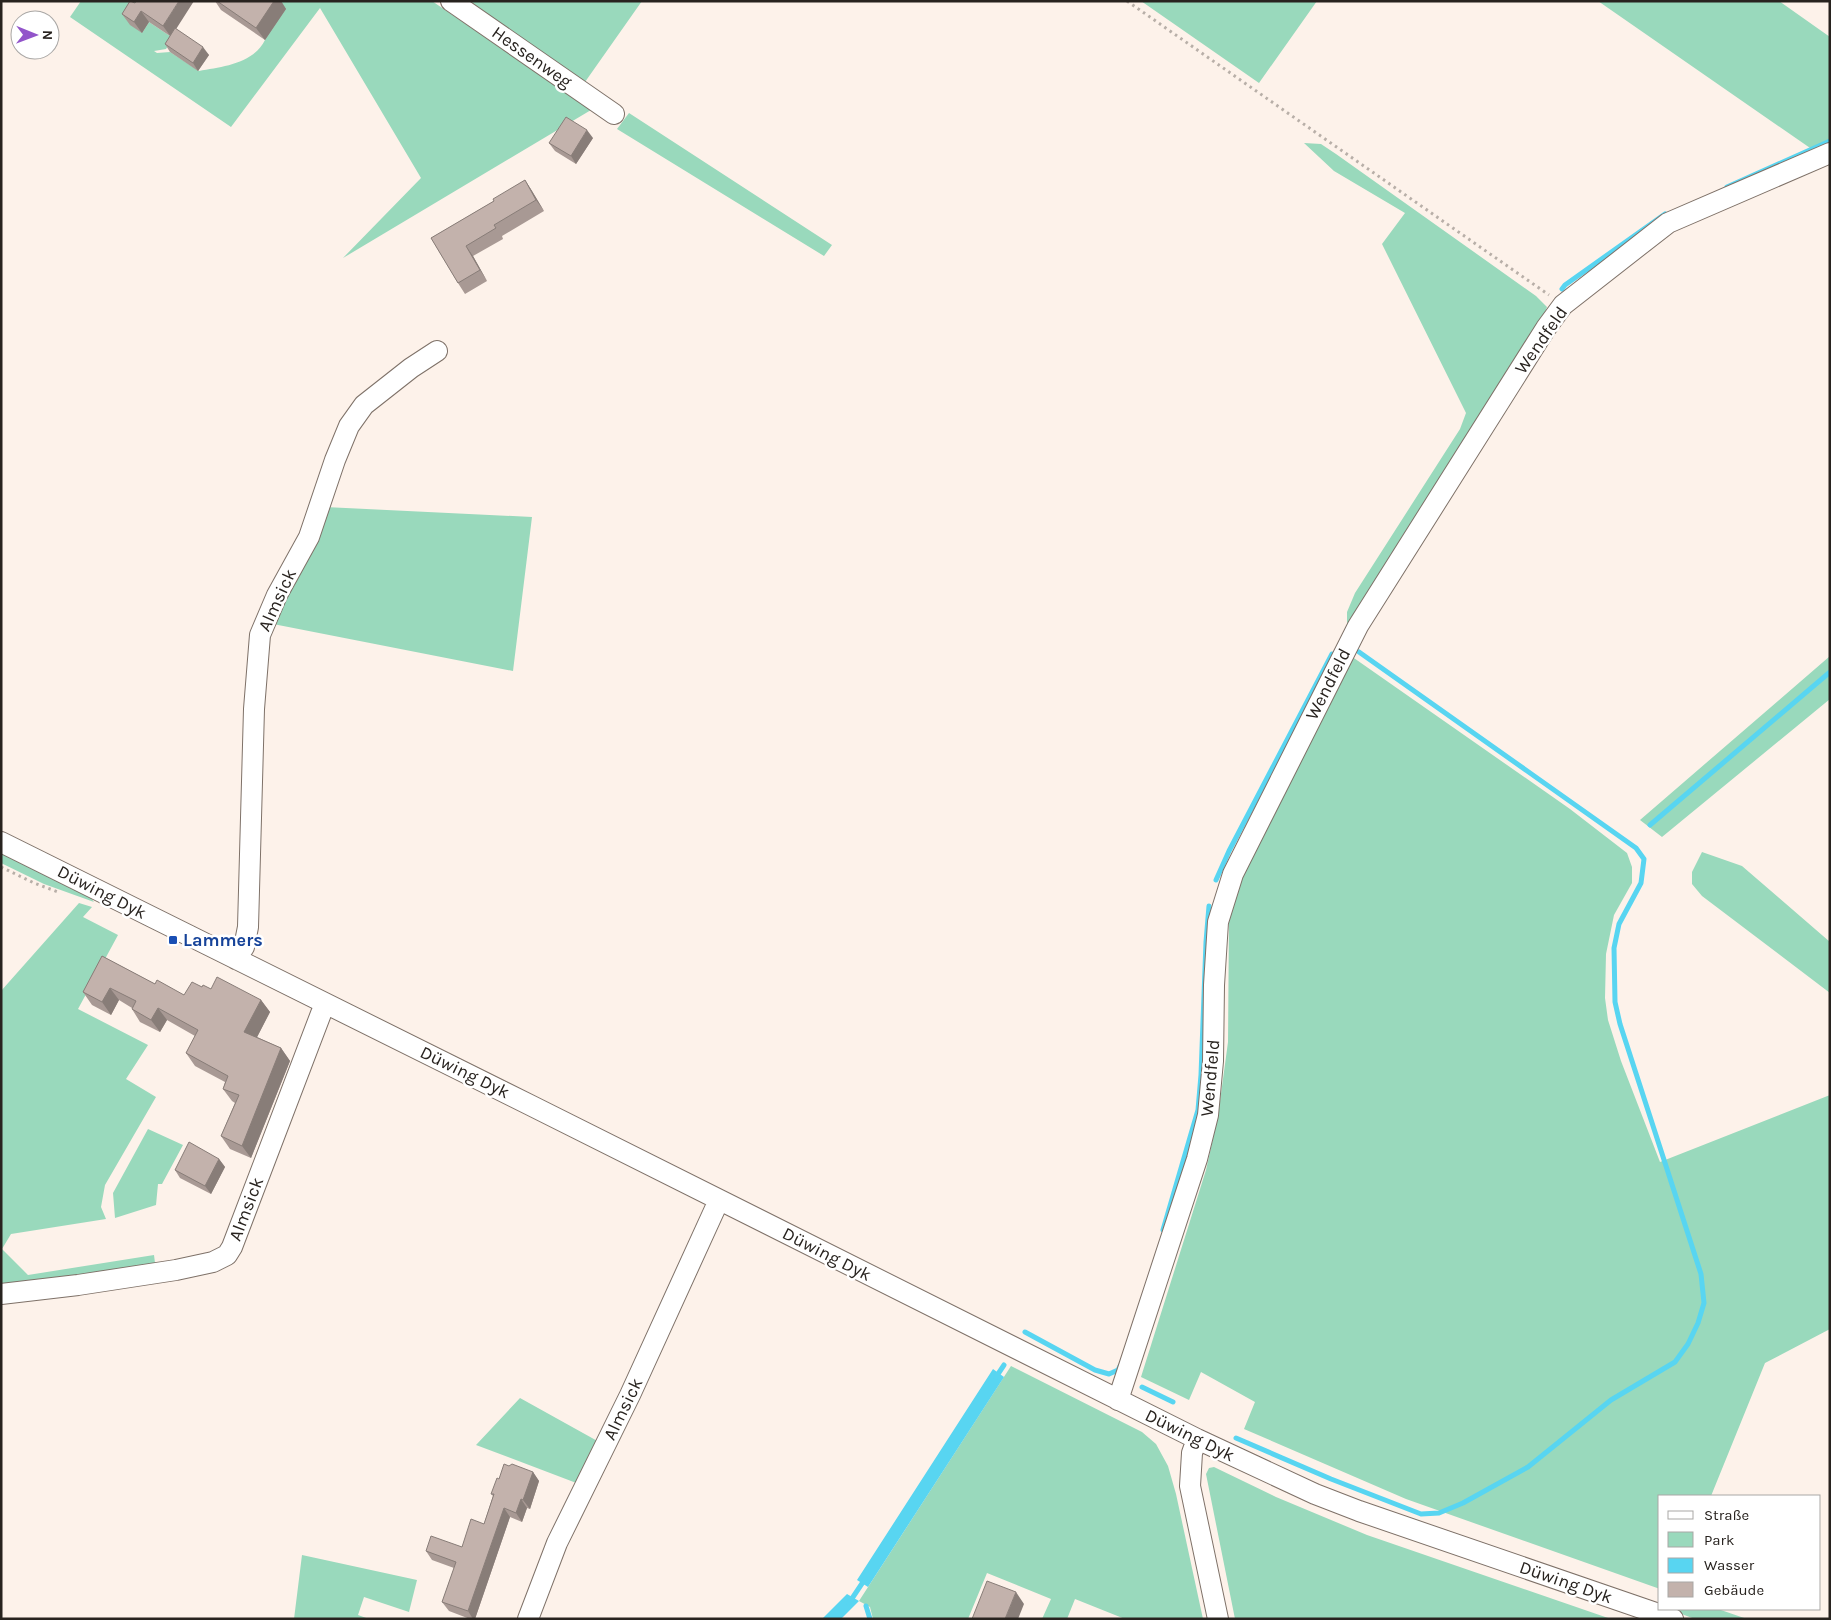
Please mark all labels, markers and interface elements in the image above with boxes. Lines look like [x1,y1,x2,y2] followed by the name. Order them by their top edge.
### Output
[10,10,60,60] north arrow
[488,21,576,93] street label: Hessenweg
[39,30,56,40] text: N
[1510,302,1572,378] street label: Wendfeld
[253,565,301,635] street label: Almsick
[1301,645,1355,723] street label: Wendfeld
[54,860,150,924] street label: Düwing Dyk
[183,929,263,951] place label: Lammers
[167,934,179,946] marker: Lammers
[1196,1038,1224,1118] street label: Wendfeld
[417,1041,513,1103] street label: Düwing Dyk
[224,1174,268,1244] street label: Almsick
[779,1222,875,1286] street label: Düwing Dyk
[599,1374,647,1444] street label: Almsick
[1142,1404,1238,1466] street label: Düwing Dyk
[1658,1495,1821,1610] legend
[1704,1506,1749,1524] text: Straße
[1704,1531,1734,1549] text: Park
[1517,1556,1615,1608] street label: Düwing Dyk
[1704,1556,1755,1574] text: Wasser
[1704,1581,1764,1599] text: Gebäude

